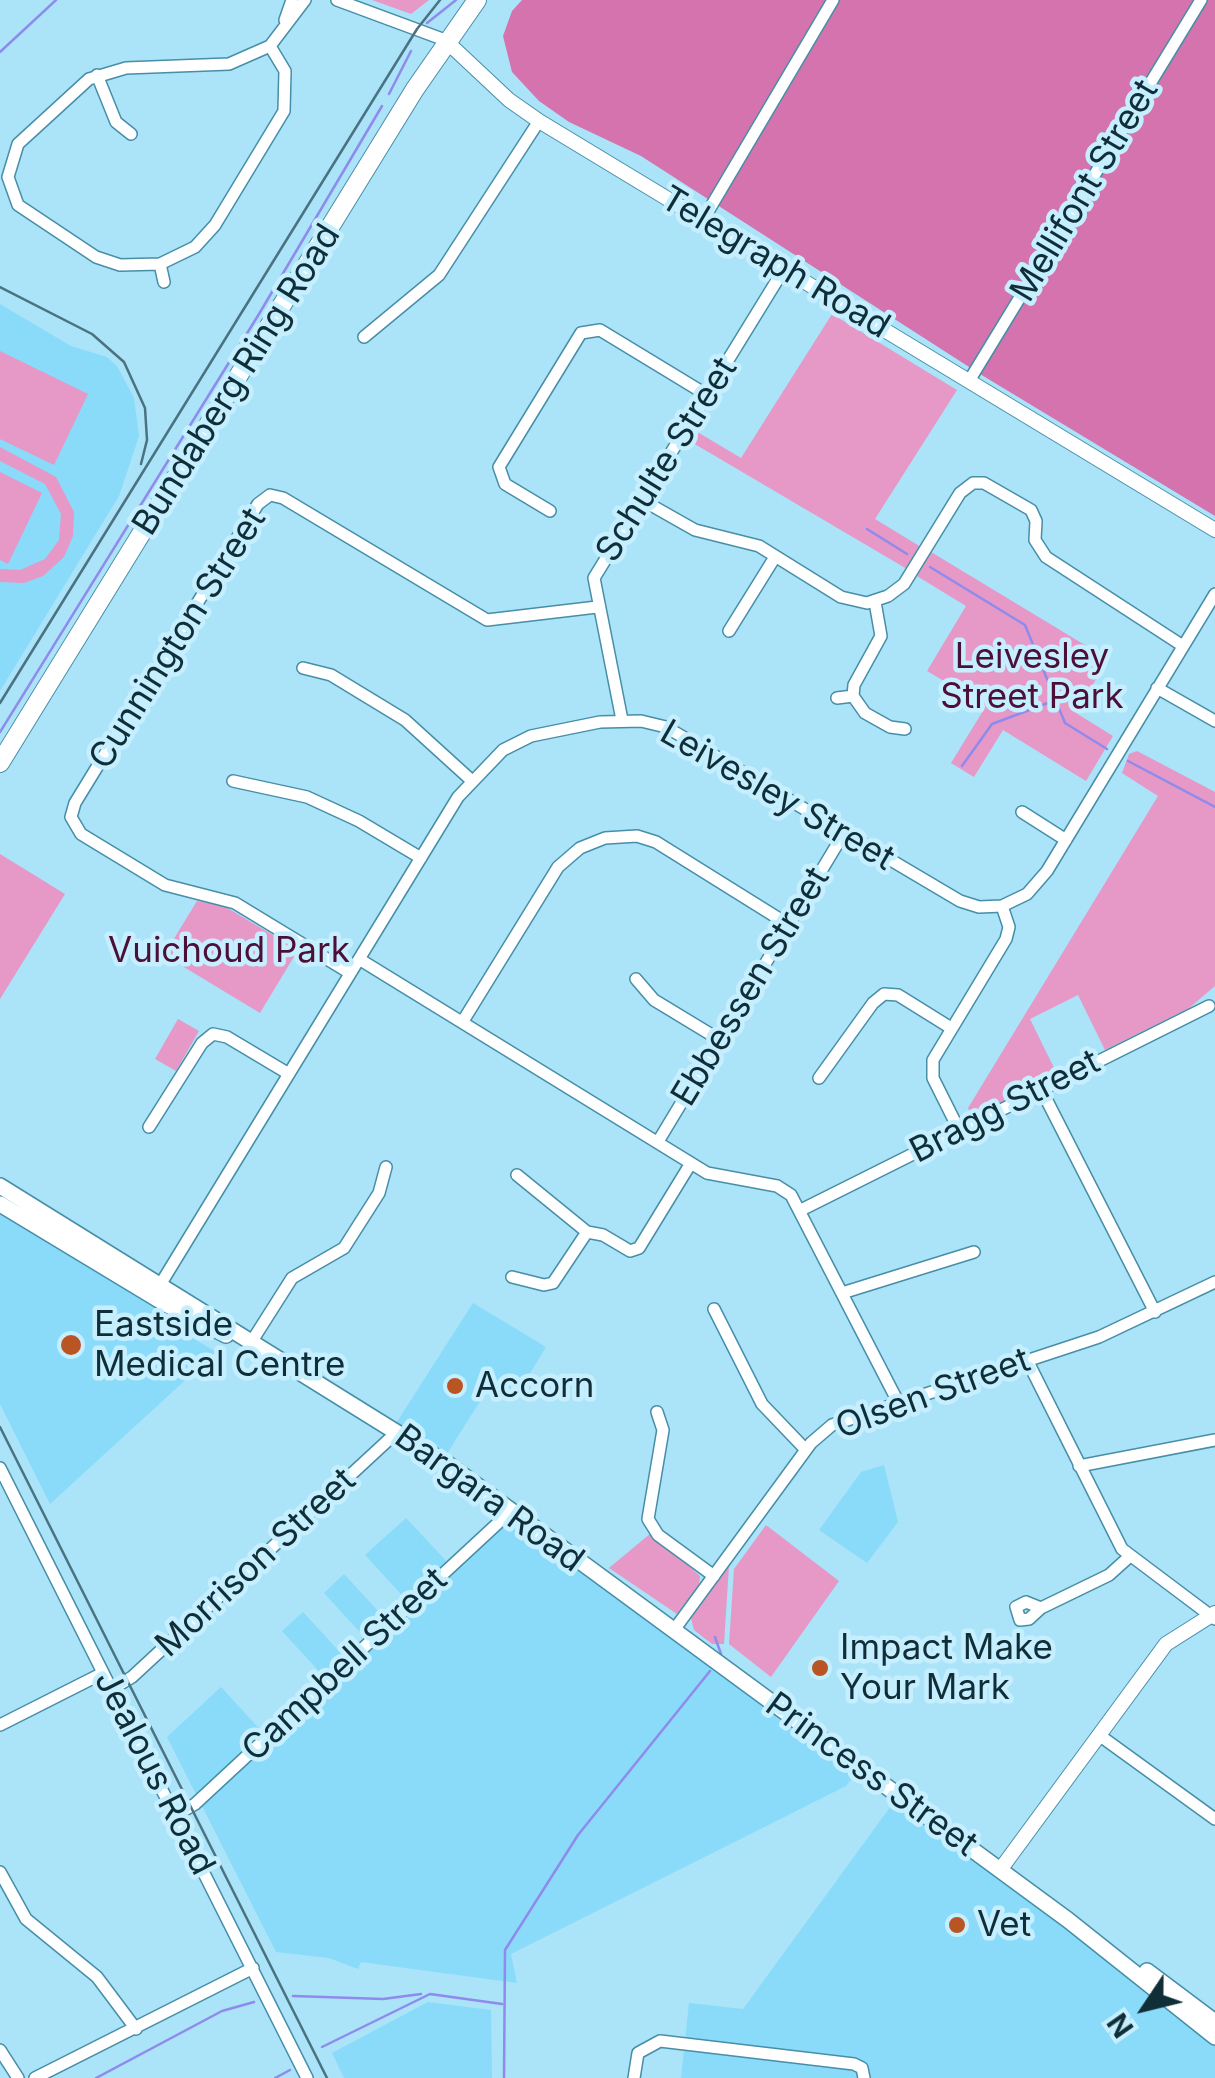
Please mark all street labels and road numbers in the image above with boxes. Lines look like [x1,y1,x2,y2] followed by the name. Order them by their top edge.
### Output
[1002,73,1168,309] street label: Mellifont Street
[653,178,897,348] street label: Telegraph Road
[124,217,350,543] street label: Bundaberg Ring Road
[587,350,747,570] street label: Schulte Street
[81,501,275,777] street label: Cunnington Street
[653,712,901,880] street label: Leivesley Street
[663,860,839,1114] street label: Ebbessen Street
[903,1041,1107,1173] street label: Bragg Street
[830,1339,1036,1449] street label: Olsen Street
[386,1416,592,1582] street label: Bargara Road
[148,1460,364,1666] street label: Morrison Street
[234,1559,456,1771] street label: Campbell Street
[85,1664,223,1882] street label: Jealous Road
[757,1684,985,1866] street label: Princess Street

